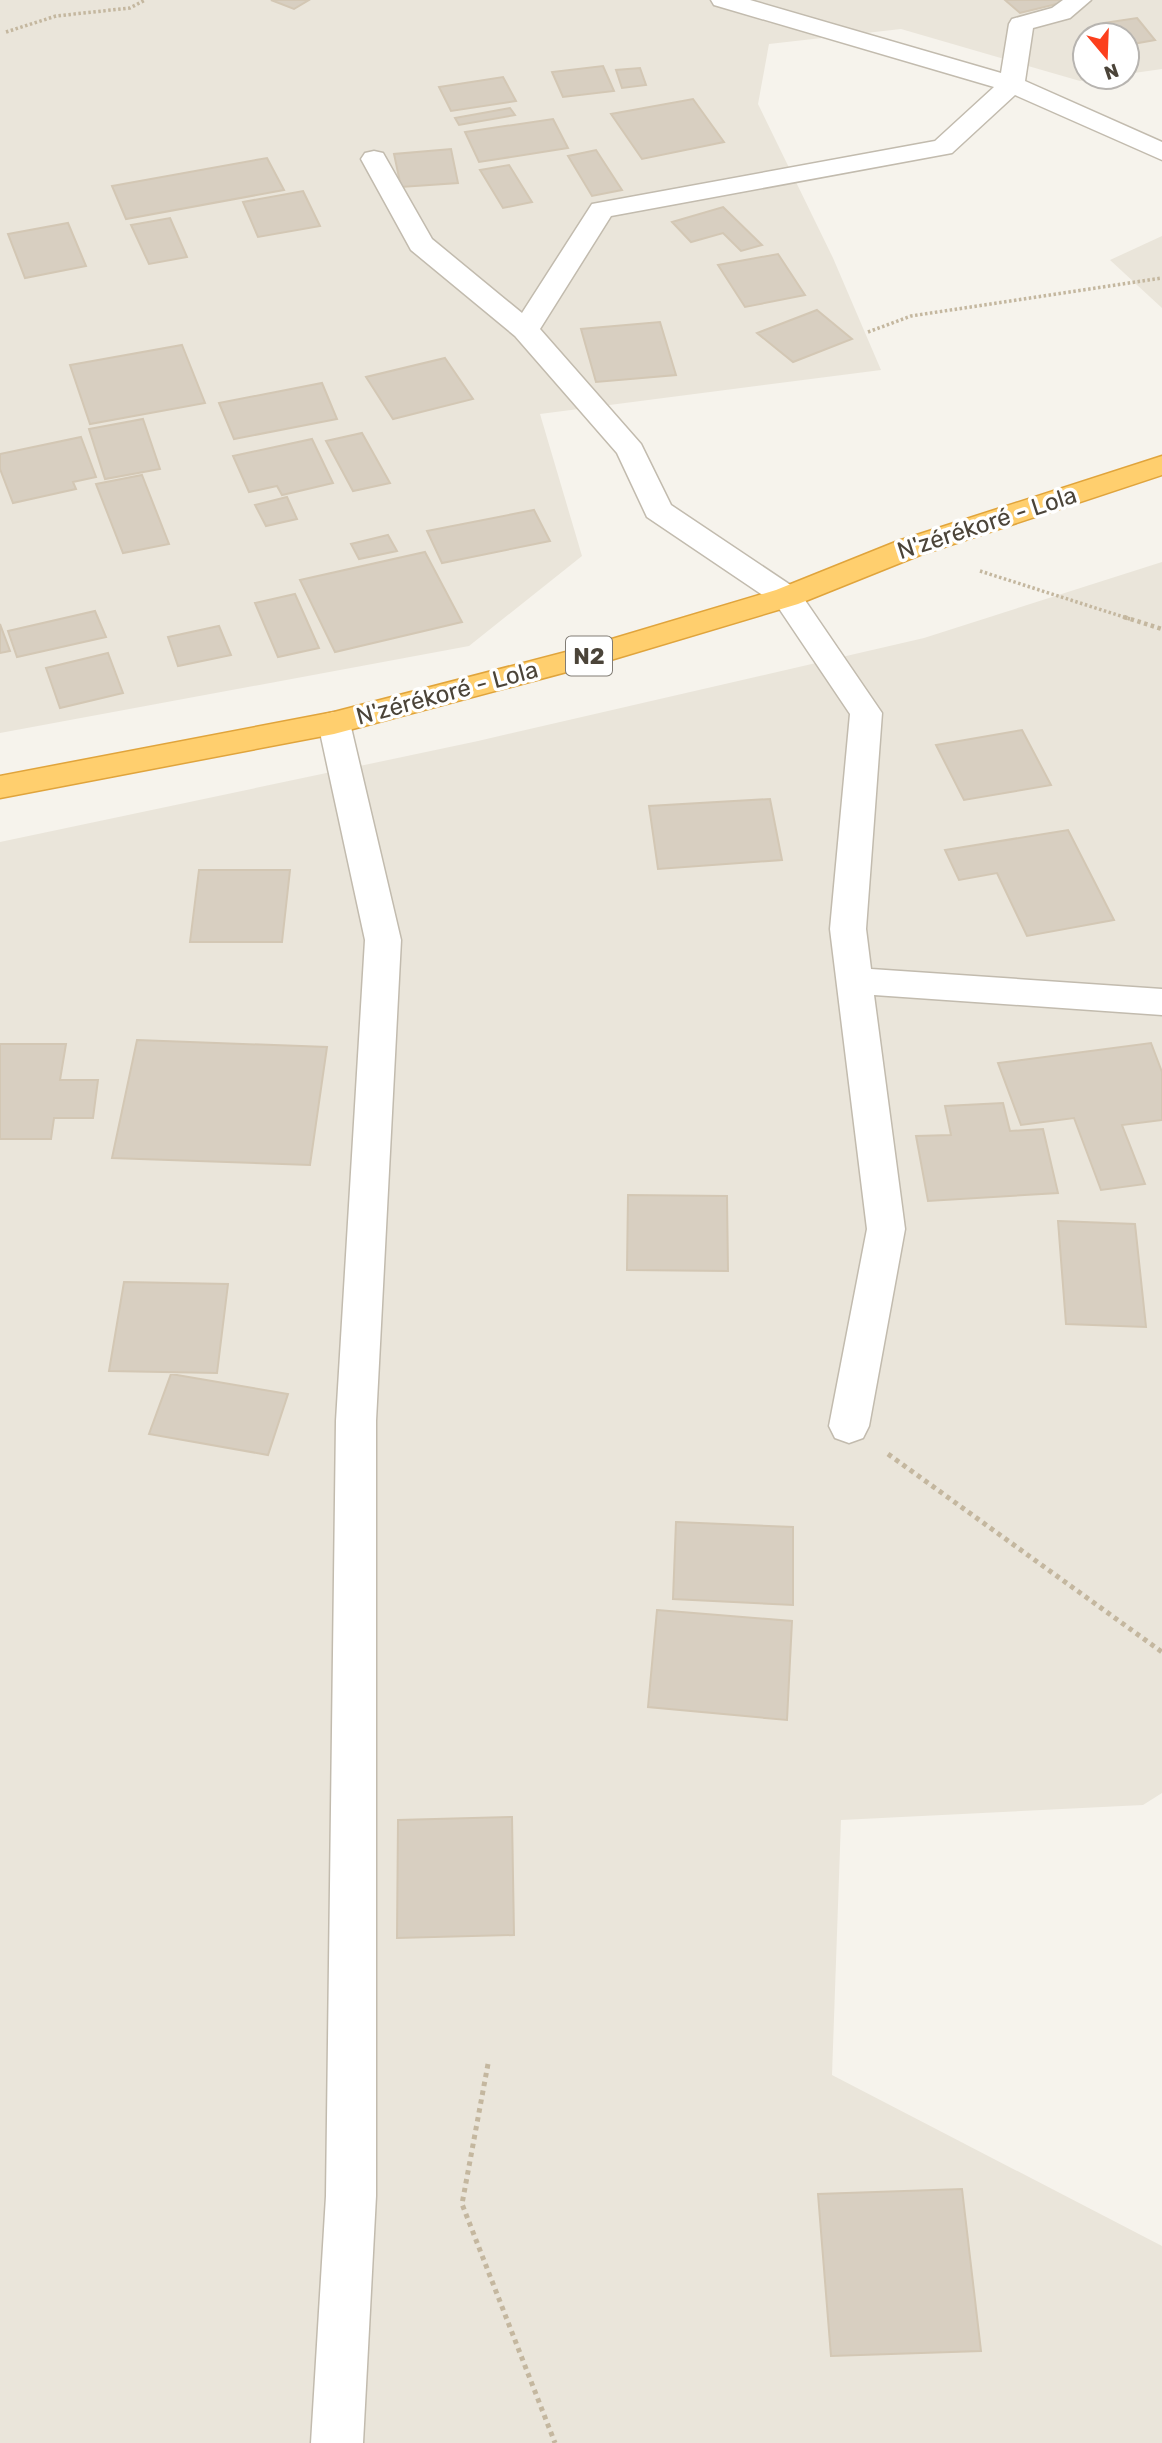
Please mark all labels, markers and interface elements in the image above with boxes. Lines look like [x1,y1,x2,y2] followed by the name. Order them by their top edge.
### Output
[1071,21,1141,91] north arrow
[1101,59,1122,85] text: N
[894,481,1080,565] street label: N'zérékoré - Lola
[566,636,612,676] road number: N2
[353,655,541,731] street label: N'zérékoré - Lola

